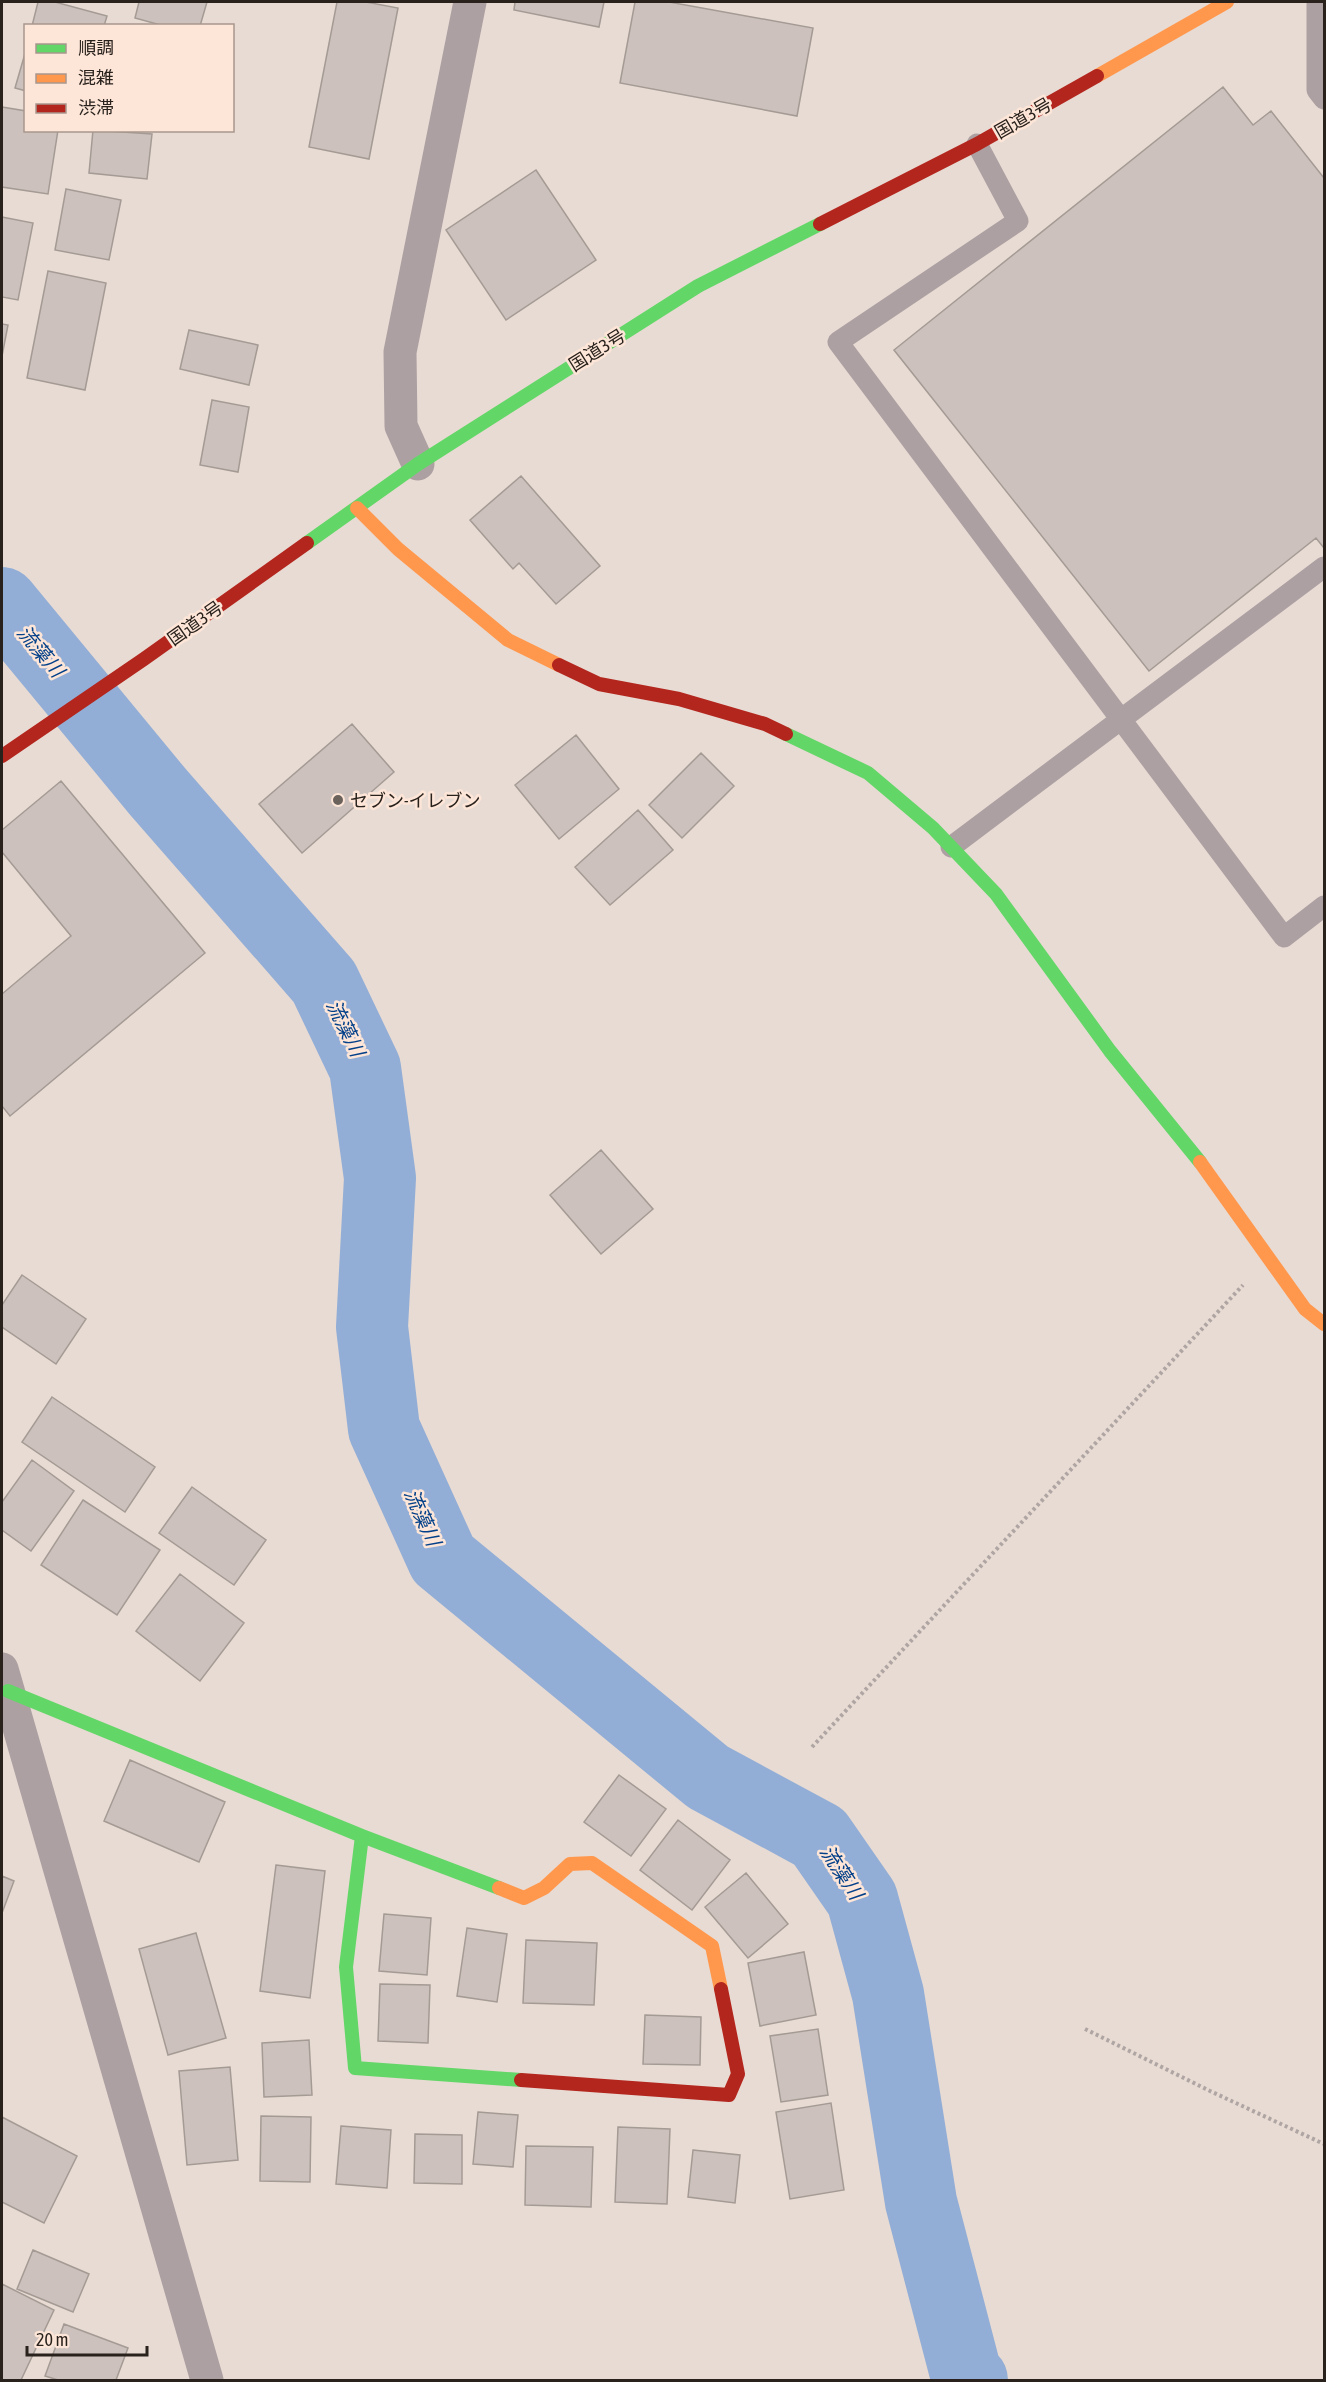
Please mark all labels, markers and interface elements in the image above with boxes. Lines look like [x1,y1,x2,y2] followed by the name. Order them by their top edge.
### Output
[24,24,234,132] legend
[78,37,114,58] text: 順調
[78,67,114,88] text: 混雑
[991,93,1055,143] street label: 国道3号
[78,97,114,118] text: 渋滞
[565,325,629,375] street label: 国道3号
[163,596,227,650] street label: 国道3号
[13,621,70,683] water label: 流藻川
[350,790,481,811] place label: セブン-イレブン
[331,793,345,807] marker: セブン-イレブン
[323,996,370,1062] water label: 流藻川
[400,1485,447,1551] water label: 流藻川
[816,1841,869,1905] water label: 流藻川
[27,2319,147,2357] scale bar
[36,2329,68,2350] text: 20 m

